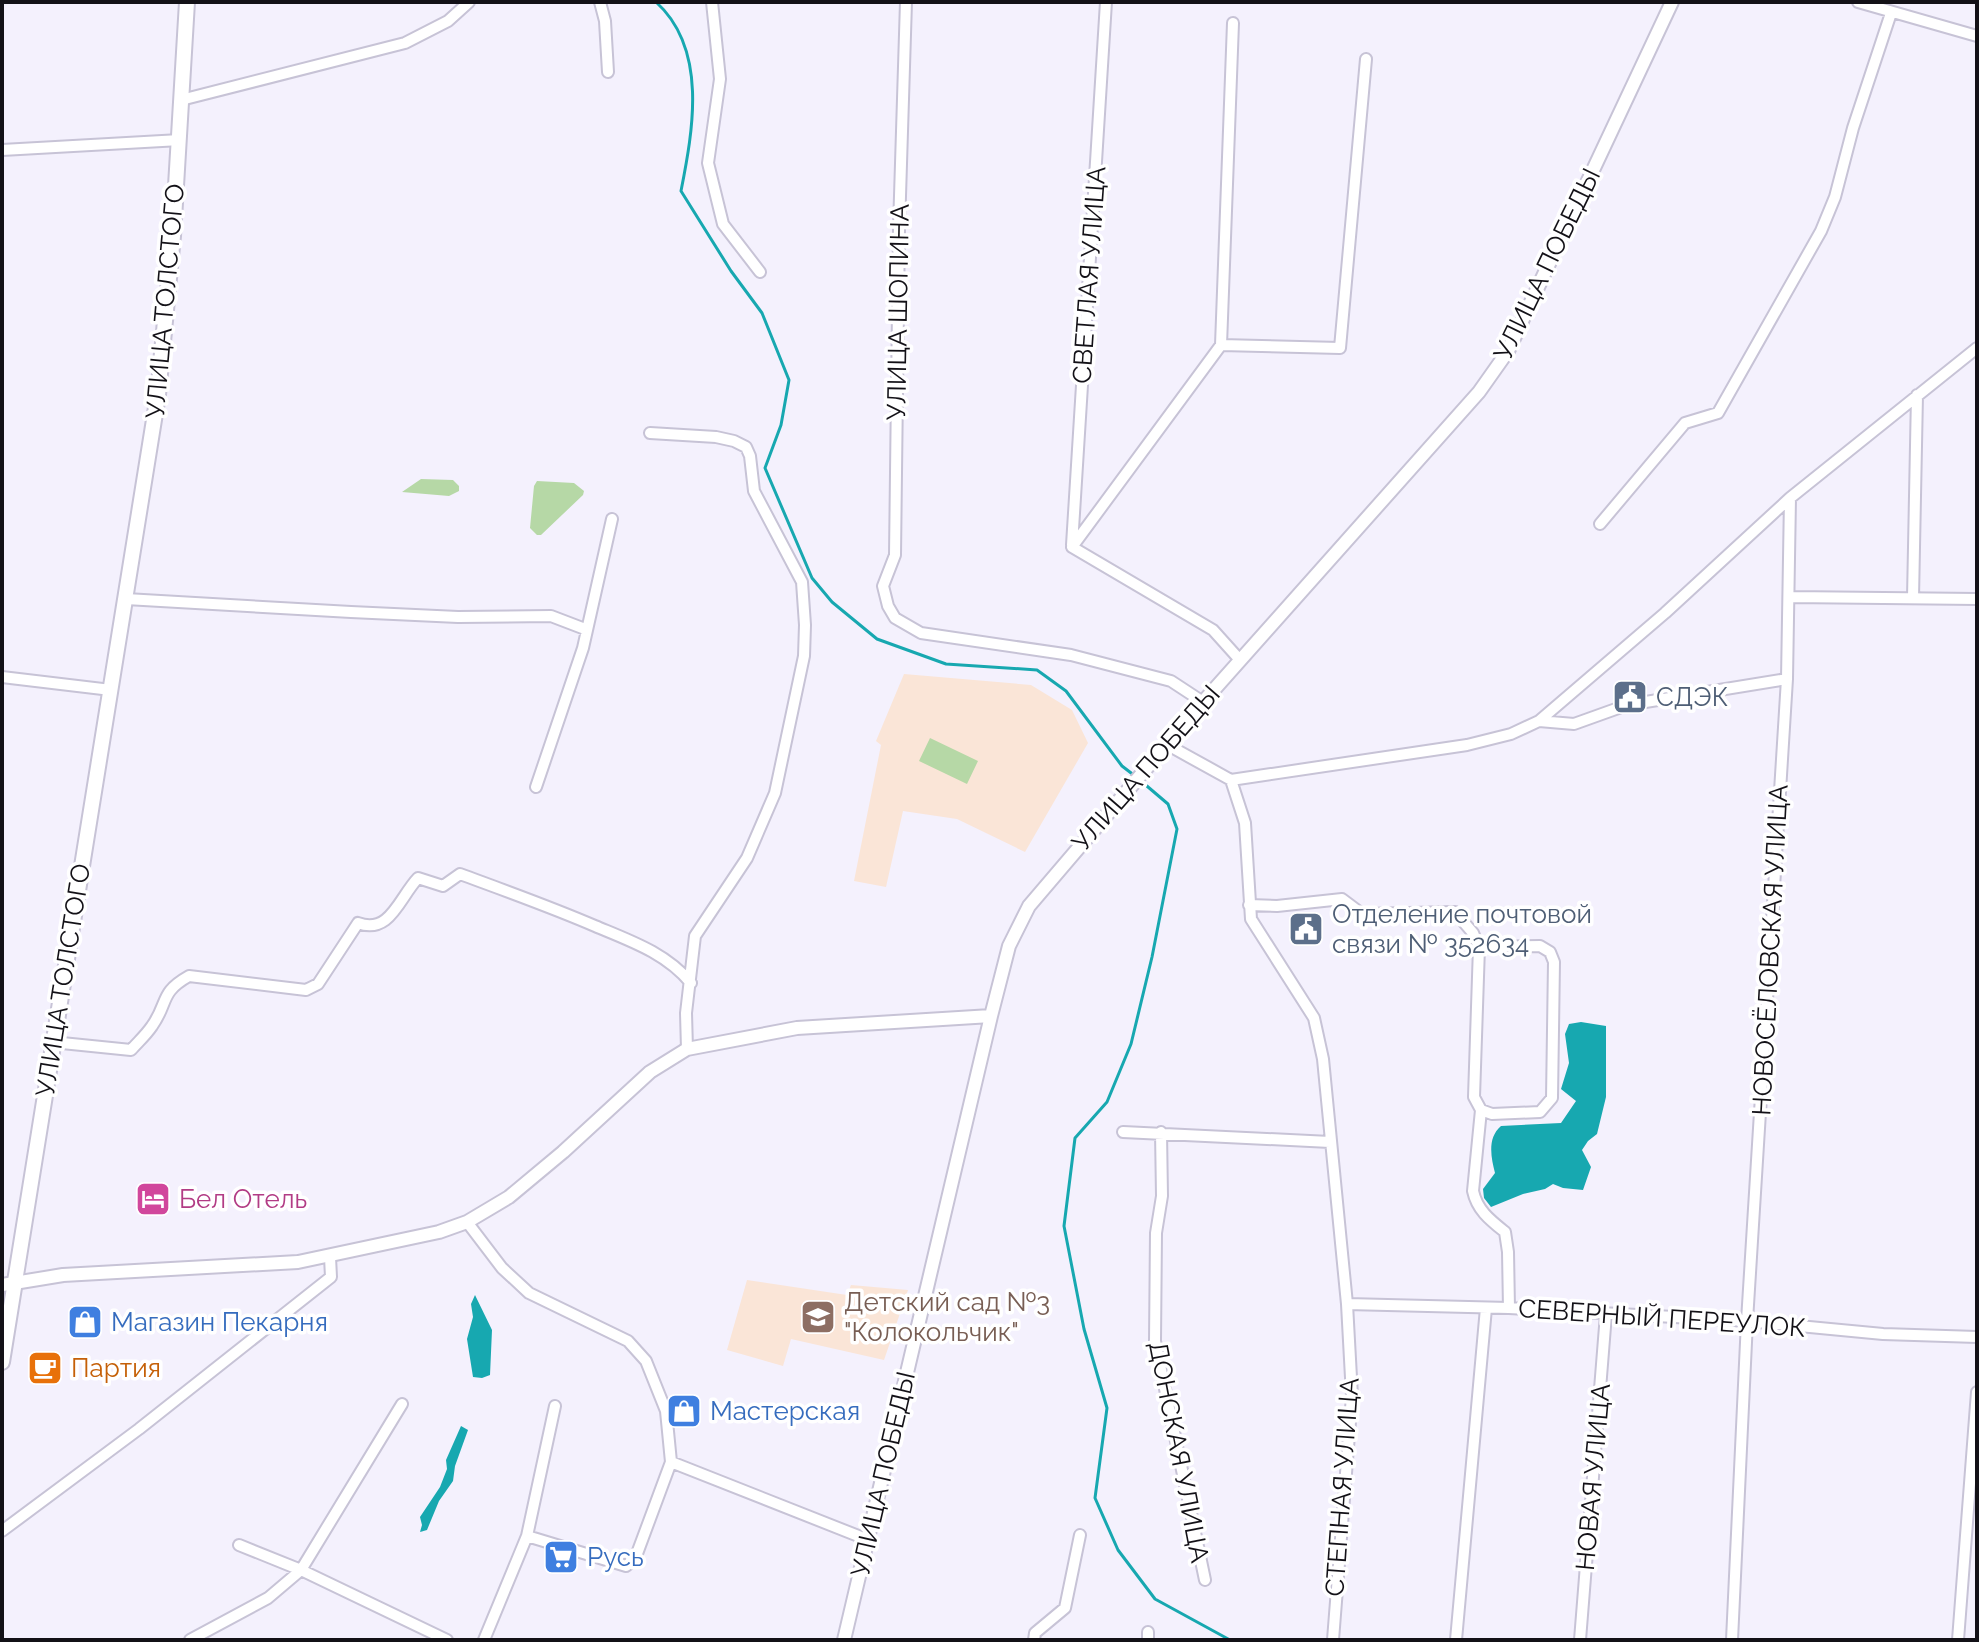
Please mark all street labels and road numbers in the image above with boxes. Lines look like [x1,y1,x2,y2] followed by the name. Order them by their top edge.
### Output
[1488,163,1606,365] street label: УЛИЦА ПОБЕДЫ
[1066,165,1112,385] street label: СВЕТЛАЯ УЛИЦА
[140,182,190,420] street label: УЛИЦА ТОЛСТОГО
[881,203,915,420] street label: УЛИЦА ШОПИНА
[1066,679,1226,857] street label: УЛИЦА ПОБЕДЫ
[1746,783,1794,1116] street label: НОВОСЁЛОВСКАЯ УЛИЦА
[30,861,96,1099] street label: УЛИЦА ТОЛСТОГО
[1517,1293,1807,1343] street label: СЕВЕРНЫЙ ПЕРЕУЛОК
[1143,1339,1215,1566] street label: ДОНСКАЯ УЛИЦА
[845,1368,921,1580] street label: УЛИЦА ПОБЕДЫ
[1319,1376,1365,1597] street label: СТЕПНАЯ УЛИЦА
[1570,1382,1616,1572] street label: НОВАЯ УЛИЦА

